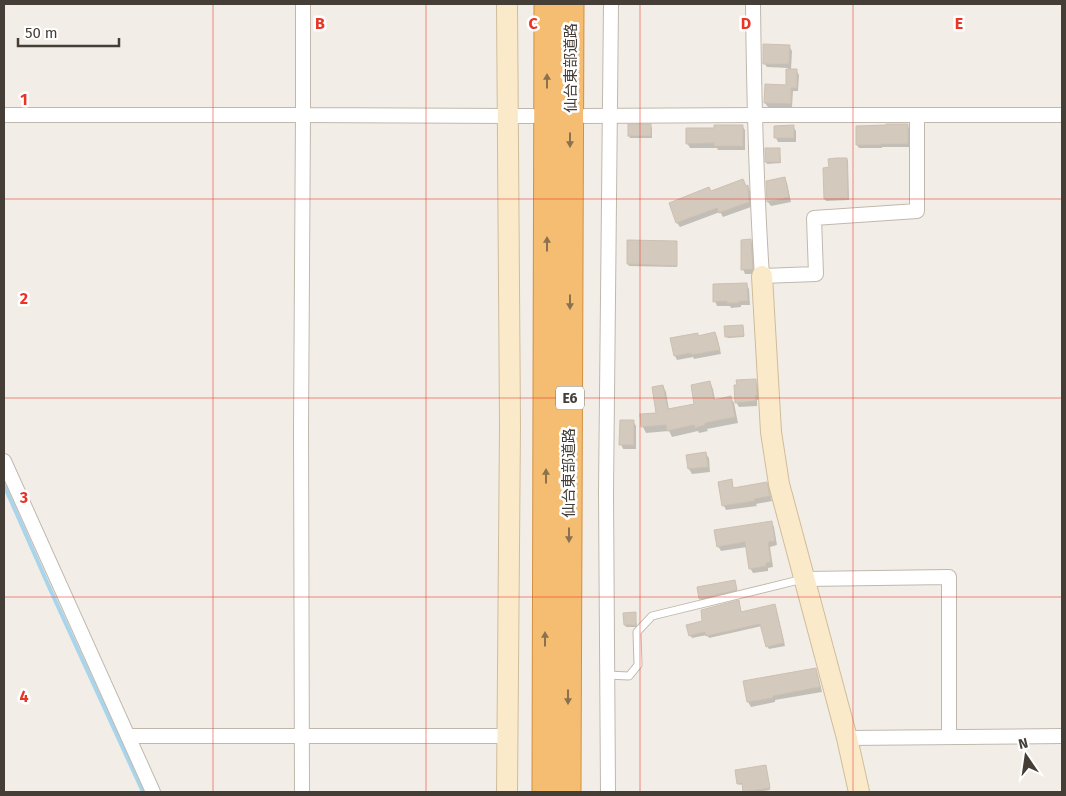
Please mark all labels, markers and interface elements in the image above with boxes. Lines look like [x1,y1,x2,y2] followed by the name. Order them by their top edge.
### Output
[315,14,325,33] text: B
[528,14,538,33] text: C
[741,14,751,33] text: D
[955,14,963,33] text: E
[18,15,119,47] scale bar
[562,23,580,113] street label: 仙台東部道路
[25,24,58,42] text: 50 m
[543,73,551,89] one-way arrow
[20,90,28,109] text: 1
[566,132,574,148] one-way arrow
[543,235,551,251] one-way arrow
[20,289,28,308] text: 2
[566,295,574,311] one-way arrow
[556,386,584,409] road number: E6
[560,428,578,518] street label: 仙台東部道路
[542,468,550,484] one-way arrow
[19,488,28,507] text: 3
[565,527,573,543] one-way arrow
[541,630,549,646] one-way arrow
[19,687,29,706] text: 4
[564,690,572,706] one-way arrow
[1001,731,1051,781] north arrow
[1017,734,1030,753] text: N

